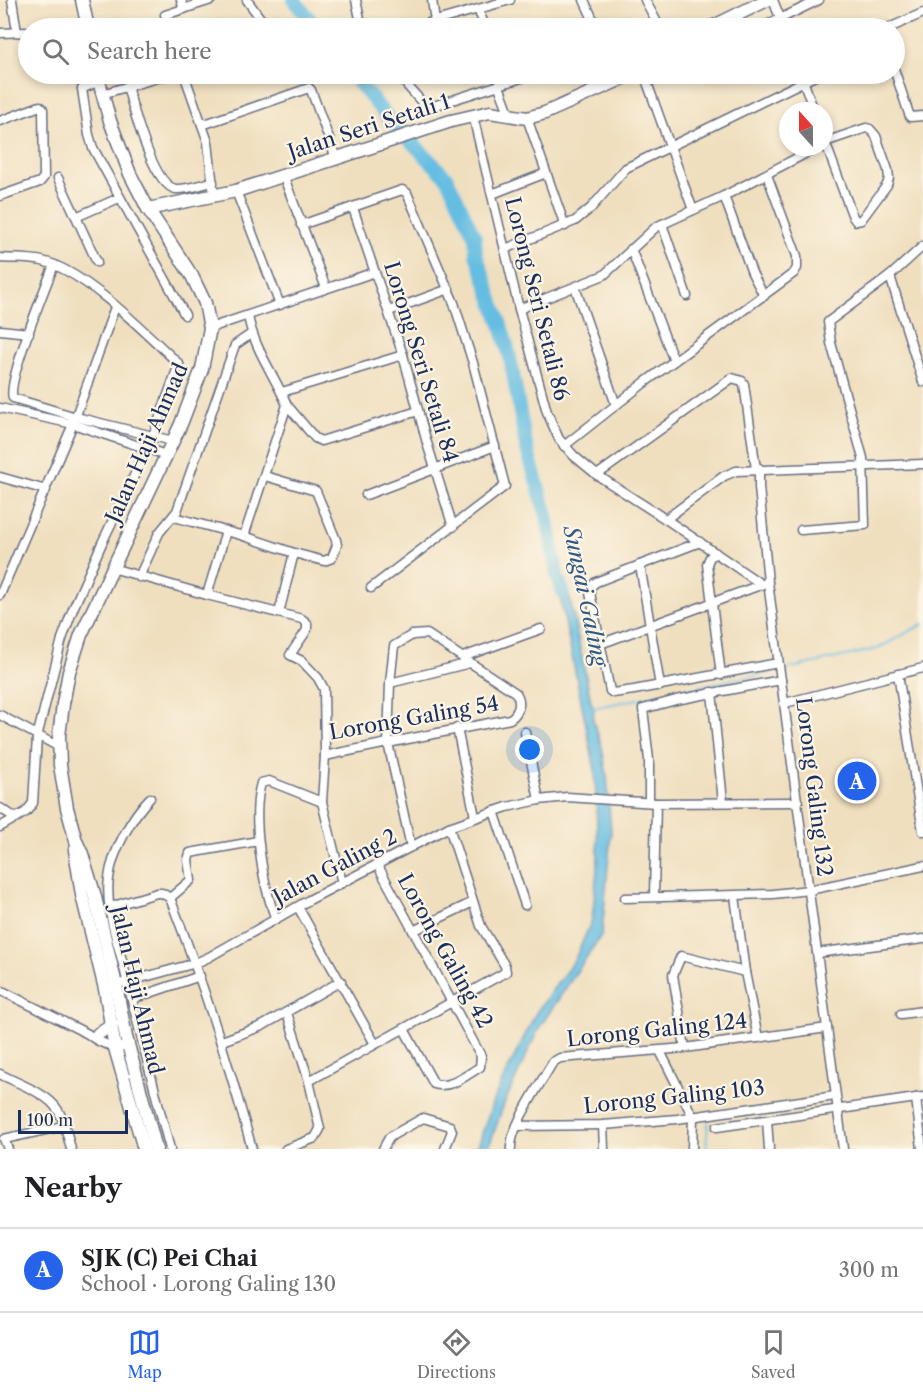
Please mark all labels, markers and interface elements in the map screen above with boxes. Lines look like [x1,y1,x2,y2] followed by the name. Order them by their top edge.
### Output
[18,18,905,84] search box
[39,35,72,68] icon: search
[87,38,212,65] text: Search here
[282,88,453,166] street label: Jalan Seri Setali 1
[779,102,833,156] north arrow
[500,195,575,403] street label: Lorong Seri Setali 86
[379,258,464,465] street label: Lorong Seri Setali 84
[99,359,193,529] street label: Jalan Haji Ahmad
[557,521,614,671] water label: Sungai Galing
[327,690,501,745] street label: Lorong Galing 54
[791,696,838,878] street label: Lorong Galing 132
[515,735,544,764] your location
[838,758,876,804] pin: A
[266,823,401,911] street label: Jalan Galing 2
[393,869,498,1032] street label: Lorong Galing 42
[105,900,169,1077] street label: Jalan Haji Ahmad
[565,1008,748,1051] street label: Lorong Galing 124
[582,1075,766,1118] street label: Lorong Galing 103
[18,1107,128,1134] scale bar
[27,1110,73,1130] text: 100 m
[24,1172,122,1204] text: Nearby
[81,1245,258,1272] text: SJK (C) Pei Chai
[36,1258,51,1282] text: A
[839,1258,899,1282] text: 300 m
[81,1272,336,1296] text: School · Lorong Galing 130
[128,1326,162,1382] tab: Map
[417,1326,496,1382] tab: Directions
[751,1326,795,1382] tab: Saved

